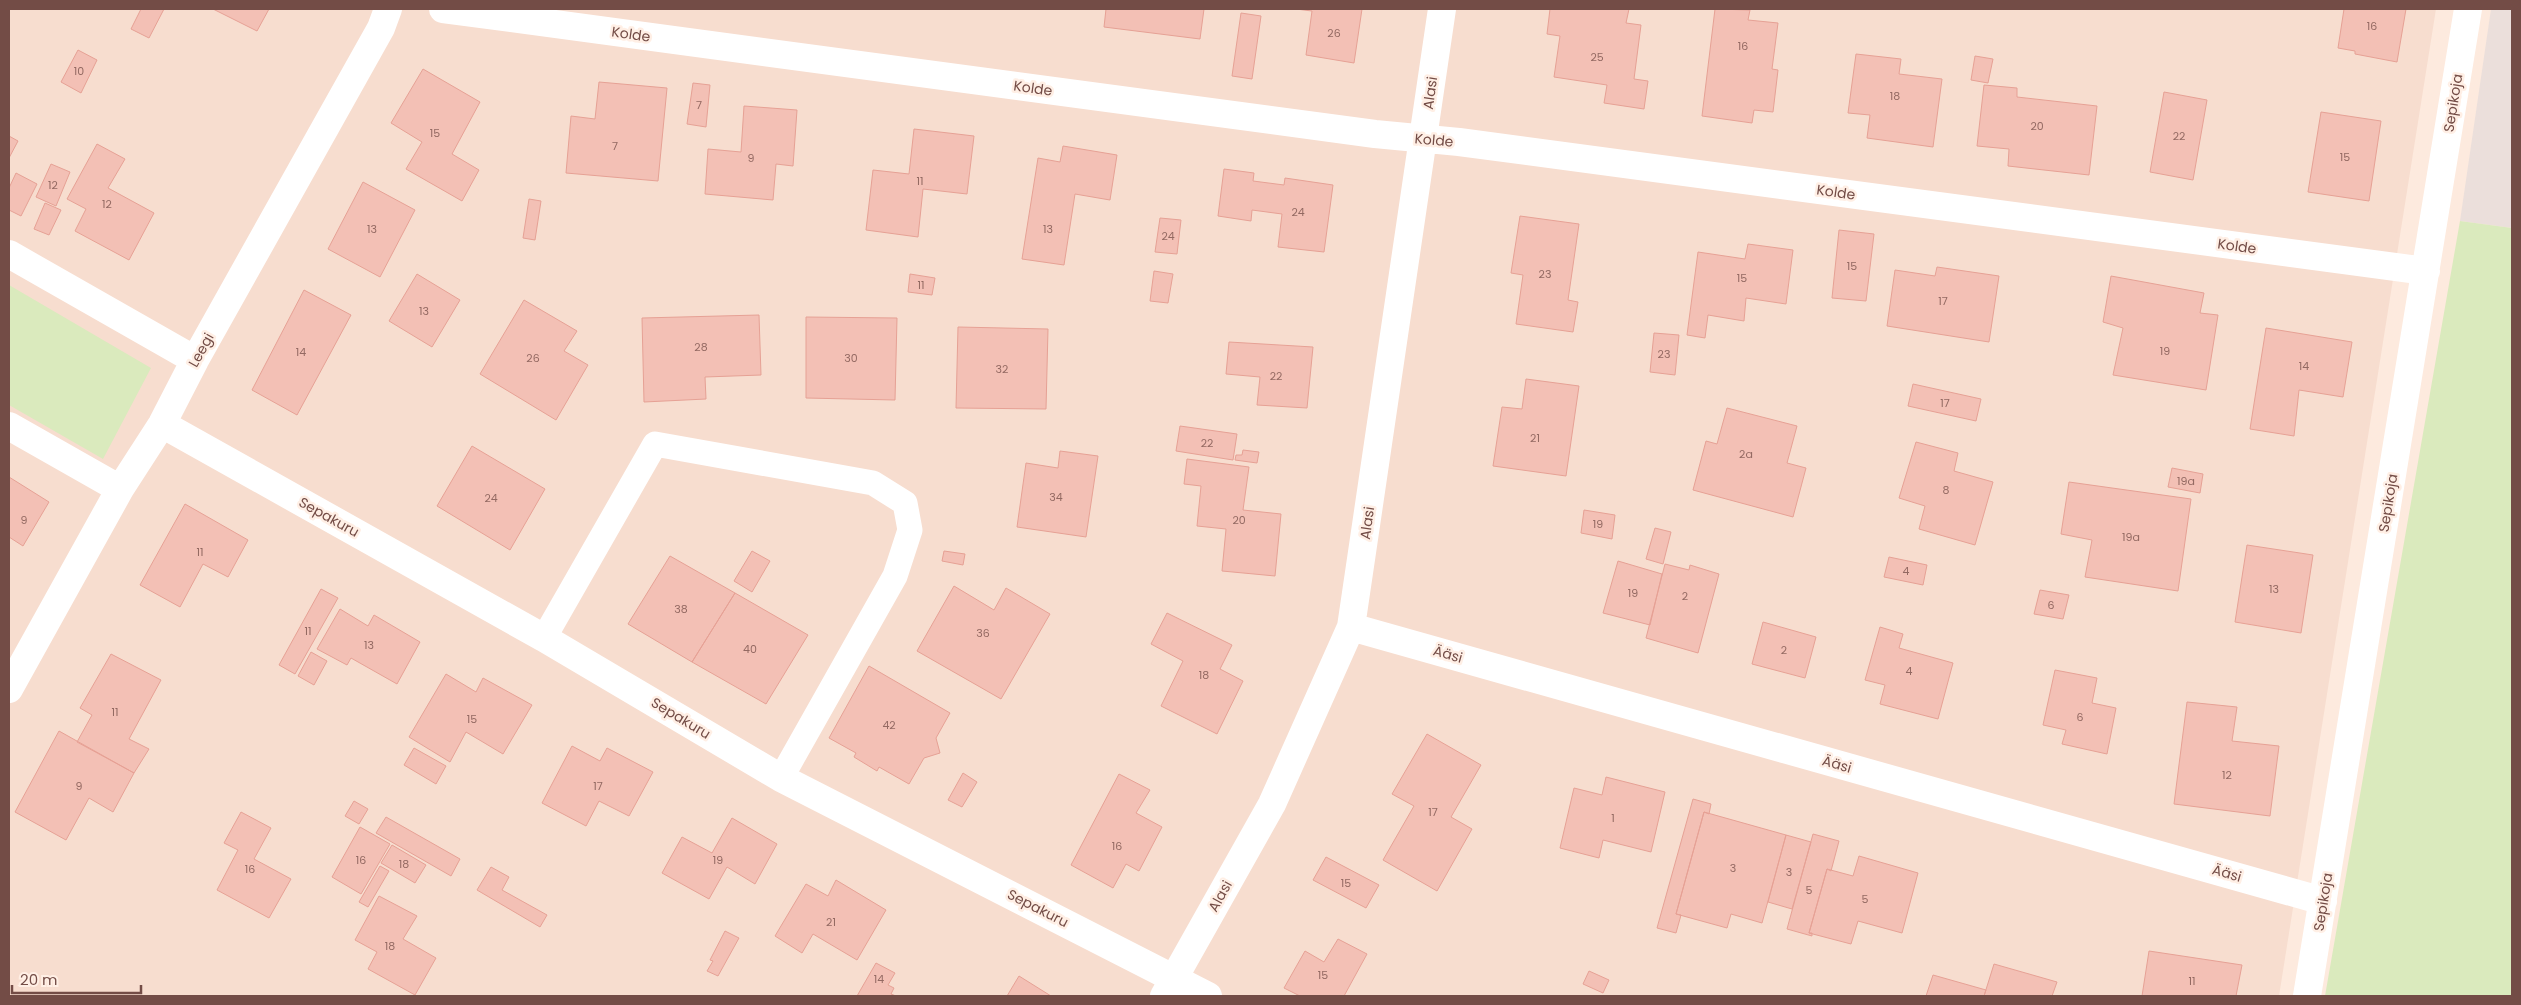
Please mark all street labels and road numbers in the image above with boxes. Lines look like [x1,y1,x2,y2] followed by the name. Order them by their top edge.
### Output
[610,21,652,47] street label: Kolde
[2439,72,2467,134] street label: Sepikoja
[1012,75,1054,101] street label: Kolde
[1418,75,1442,111] street label: Alasi
[1414,128,1455,152] street label: Kolde
[1815,179,1857,205] street label: Kolde
[2216,233,2258,259] street label: Kolde
[183,329,219,371] street label: Leegi
[2374,472,2402,534] street label: Sepikoja
[295,492,363,542] street label: Sepakuru
[1355,505,1379,541] street label: Alasi
[1431,640,1465,668] street label: Ääsi
[647,692,715,744] street label: Sepakuru
[1820,750,1854,778] street label: Ääsi
[2210,859,2244,887] street label: Ääsi
[2309,871,2337,933] street label: Sepikoja
[1203,877,1237,915] street label: Alasi
[1004,884,1072,932] street label: Sepakuru

